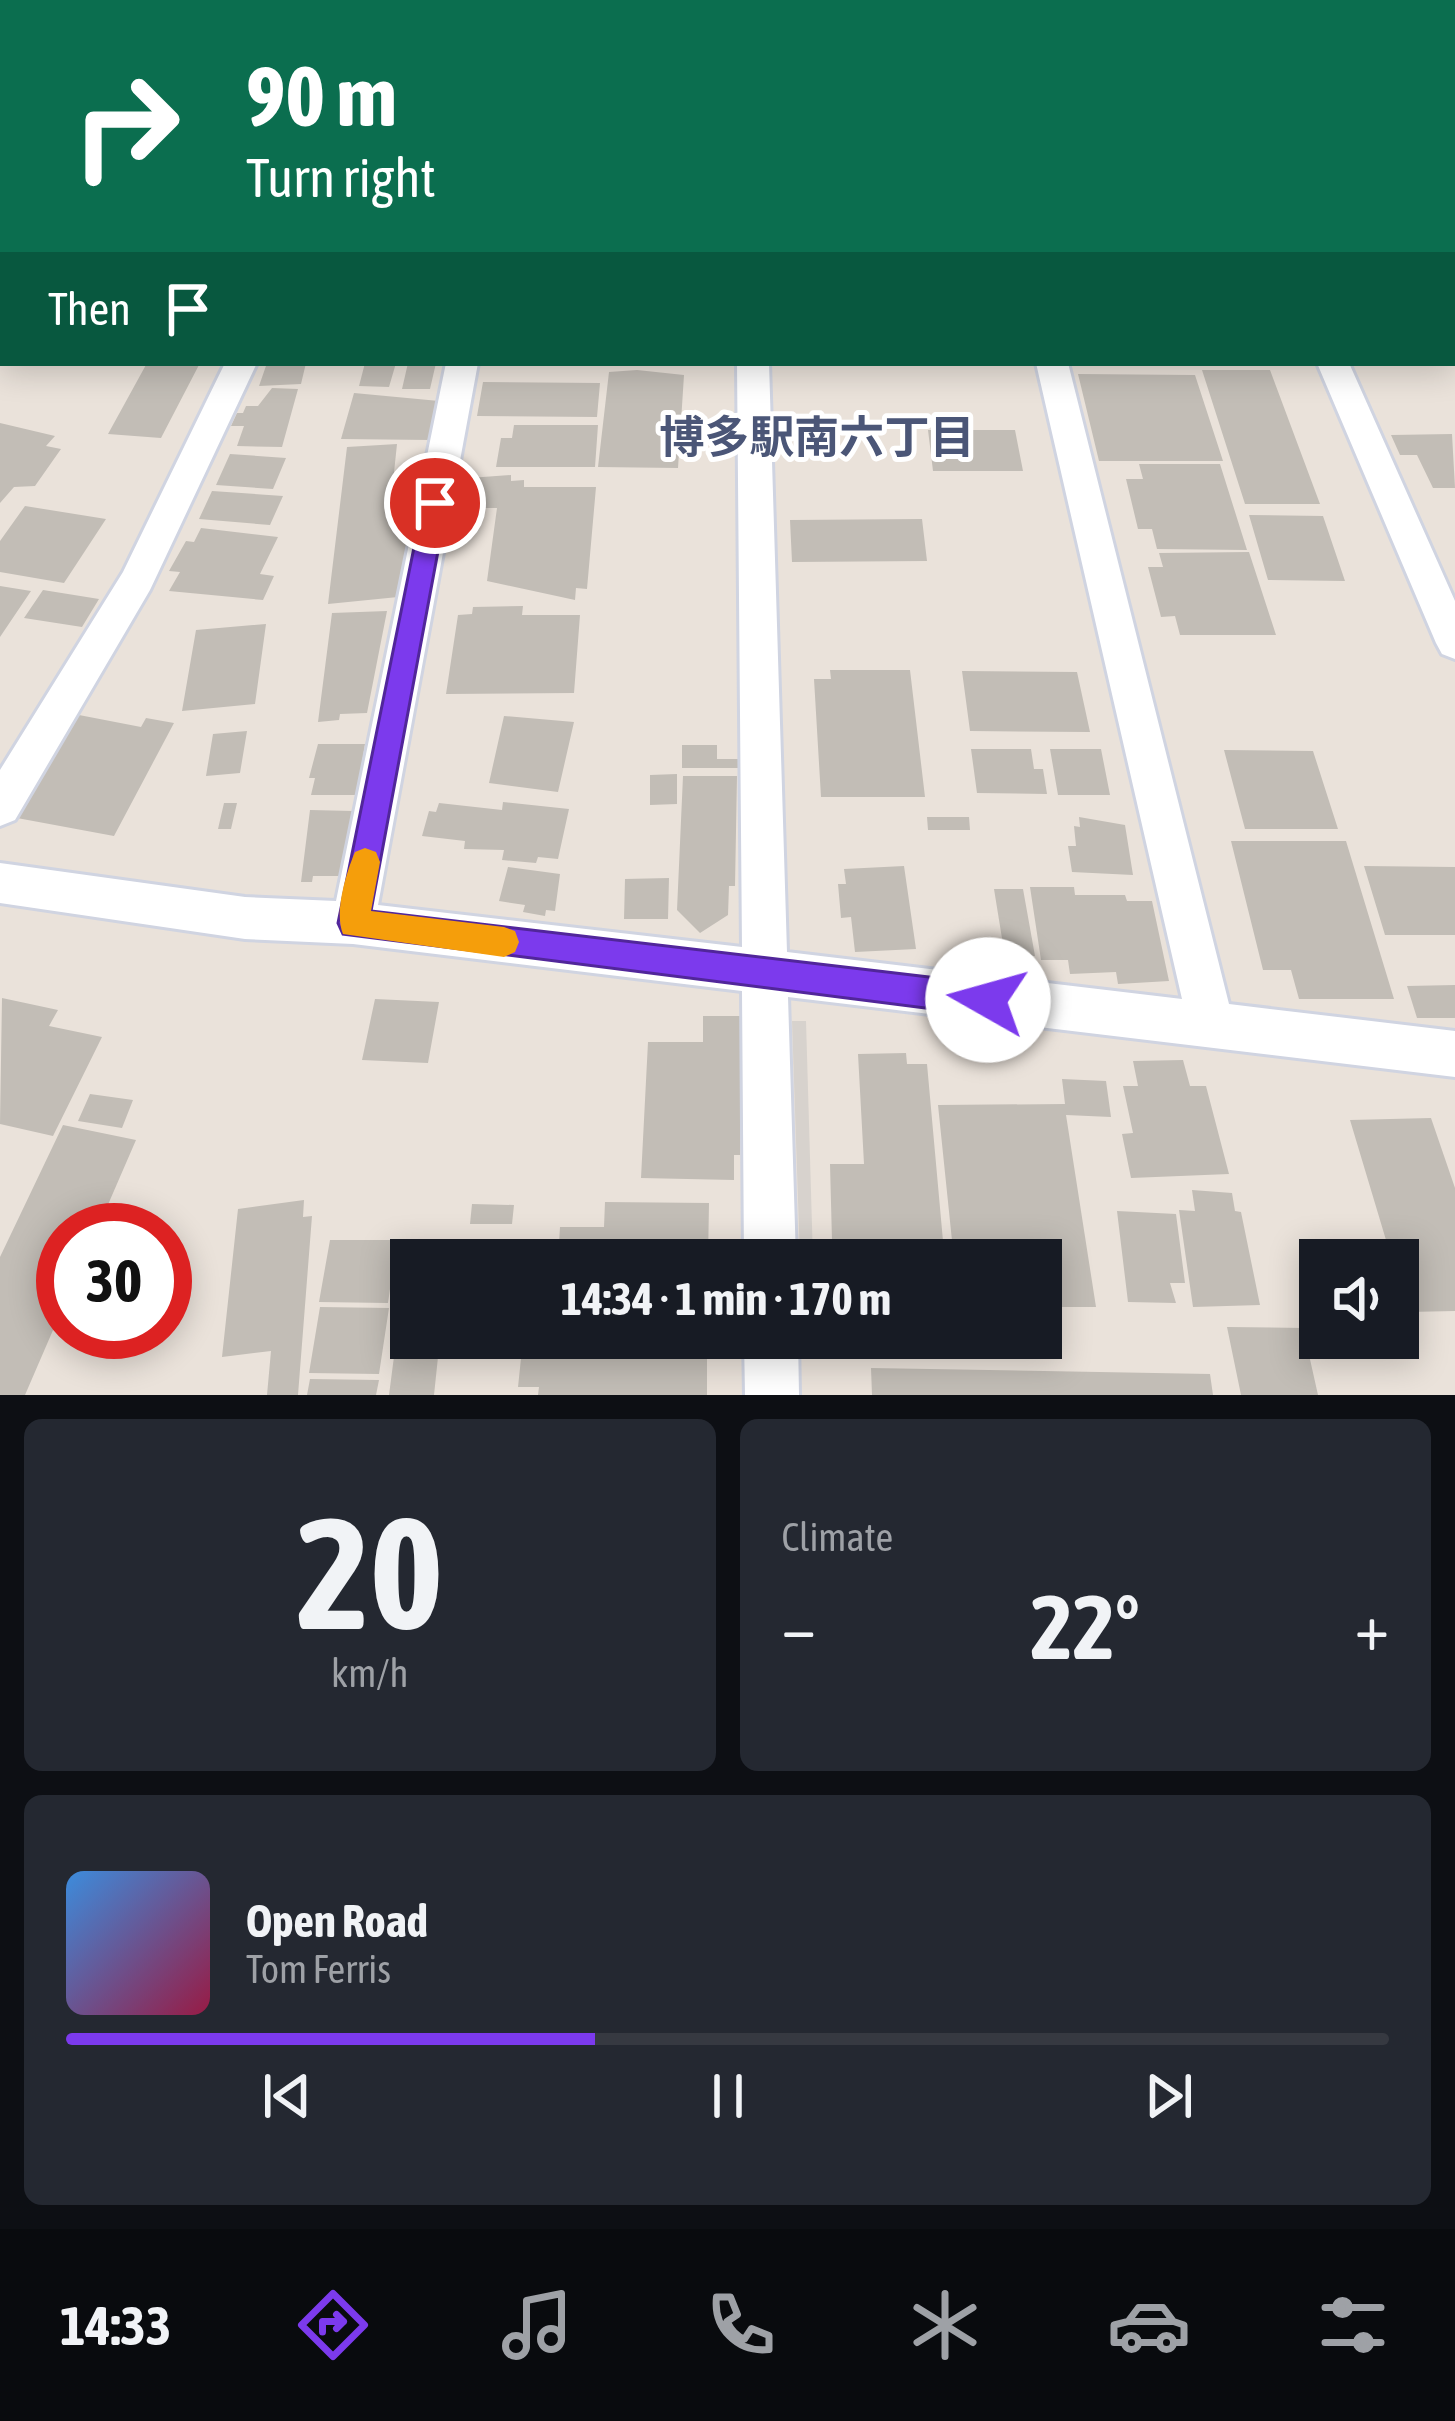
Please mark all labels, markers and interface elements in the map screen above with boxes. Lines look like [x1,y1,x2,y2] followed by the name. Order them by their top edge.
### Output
[48,48,204,204] icon: right
[246,48,397,144] text: 90 m
[246,147,436,208] text: Turn right
[155,276,221,342] icon: arrive
[48,283,131,335] text: Then
[659,411,975,463] district label: 博多駅南六丁目
[384,452,486,554] pin
[402,470,468,536] icon: arrive
[925,937,1051,1063] position arrow
[36,1203,192,1359] speed limit sign: 30
[1299,1239,1419,1359] map controls
[1299,1239,1419,1359] button: sound
[561,1273,891,1325] text: 14:34 · 1 min · 170 m
[296,1483,443,1662] text: 20
[782,1515,893,1559] text: Climate
[1031,1575,1140,1678] text: 22°
[782,1588,816,1664] text: −
[1355,1588,1389,1664] text: +
[331,1651,408,1695] text: km/h
[246,1895,428,1947] text: Open Road
[246,1947,391,1991] text: Tom Ferris
[254,2063,320,2129] icon: previous
[695,2063,761,2129] icon: pause
[1136,2063,1202,2129] icon: next
[291,2283,375,2367] icon: directions
[495,2283,579,2367] icon: music
[699,2283,783,2367] icon: phone
[903,2283,987,2367] icon: climate
[1107,2283,1191,2367] icon: car
[1311,2283,1395,2367] icon: filters
[60,2295,171,2356] text: 14:33

